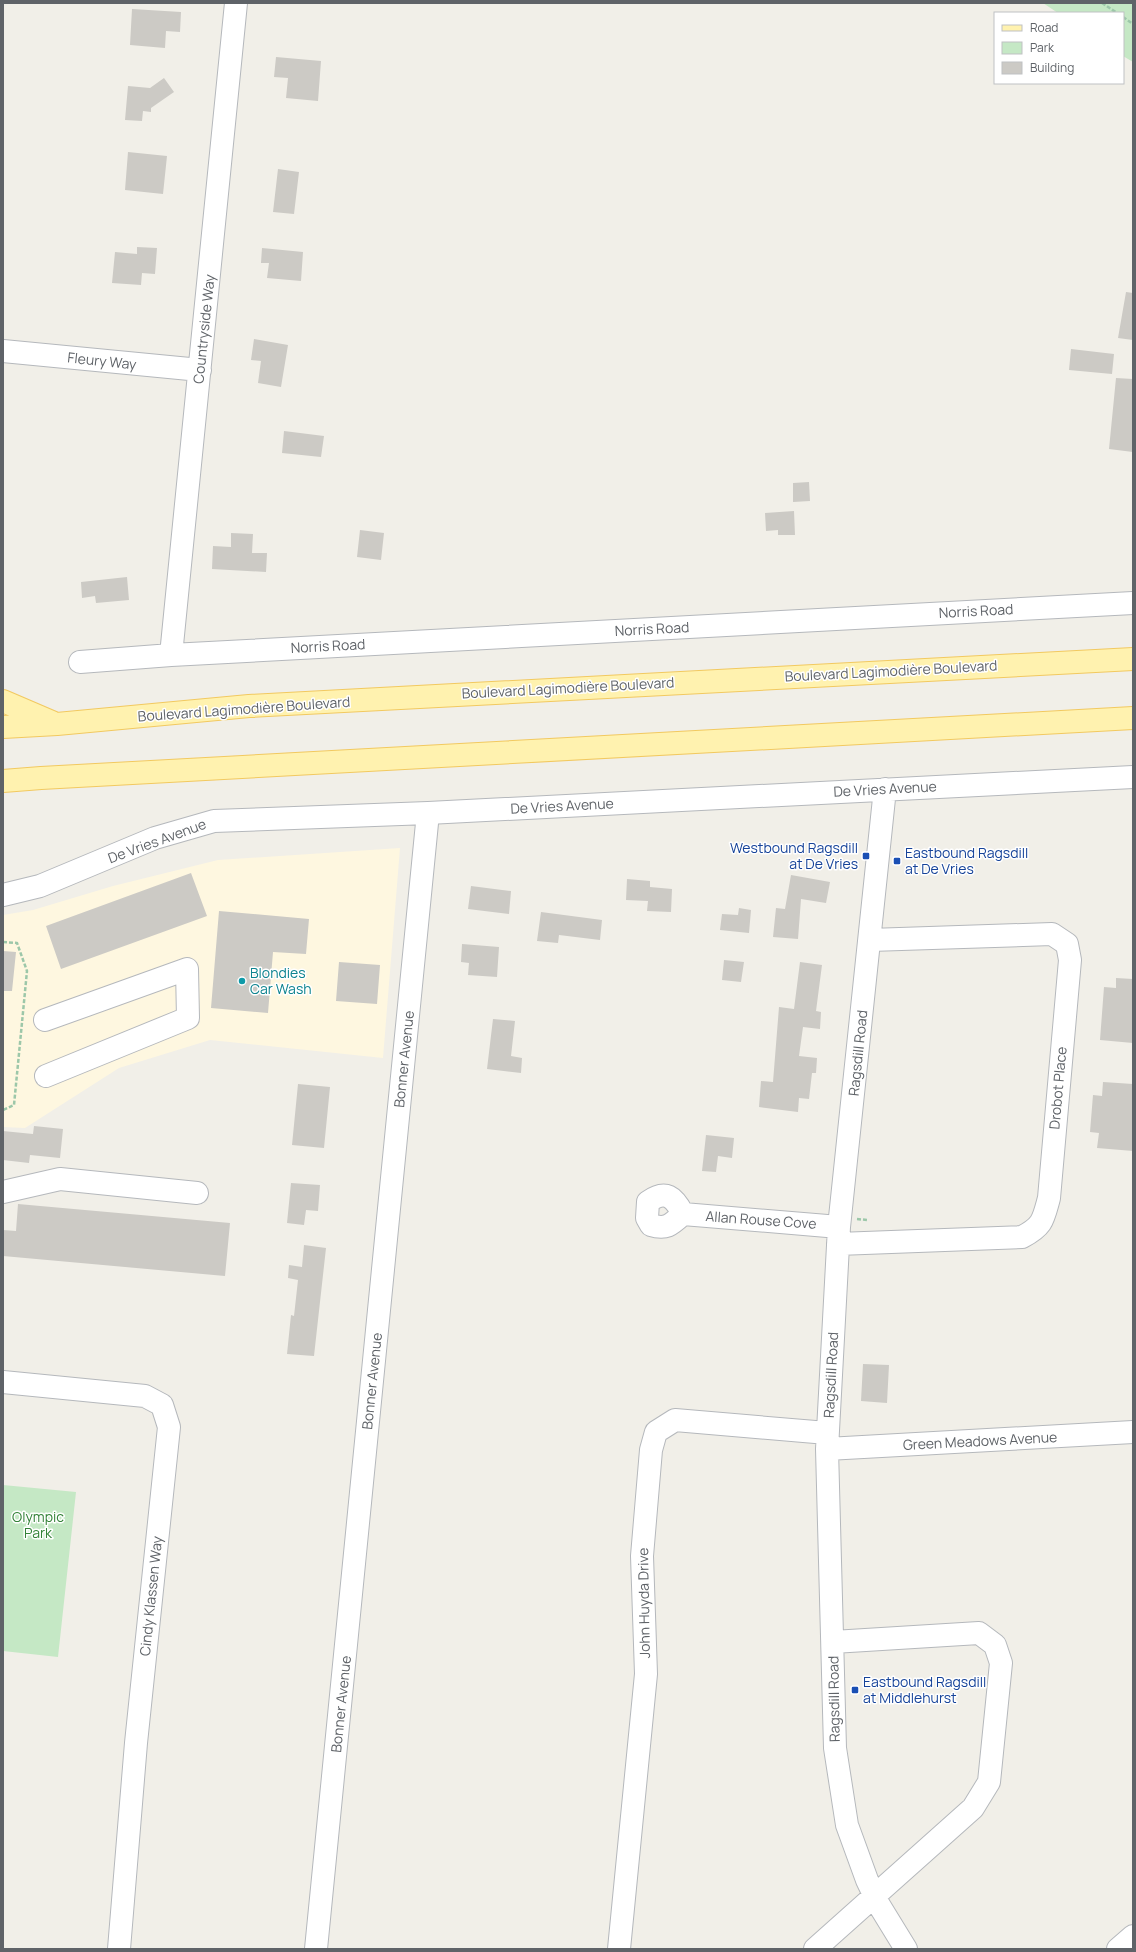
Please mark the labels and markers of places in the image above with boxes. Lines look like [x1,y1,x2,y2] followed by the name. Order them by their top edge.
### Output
[730,838,858,873] place label: Westbound Ragsdill at De Vries
[905,843,1028,878] place label: Eastbound Ragsdill at De Vries
[861,851,871,861] marker: Westbound Ragsdill at De Vries
[892,856,902,866] marker: Eastbound Ragsdill at De Vries
[250,963,312,998] place label: Blondies Car Wash
[237,976,247,986] marker: Blondies Car Wash
[863,1672,986,1707] place label: Eastbound Ragsdill at Middlehurst
[850,1685,860,1695] marker: Eastbound Ragsdill at Middlehurst

